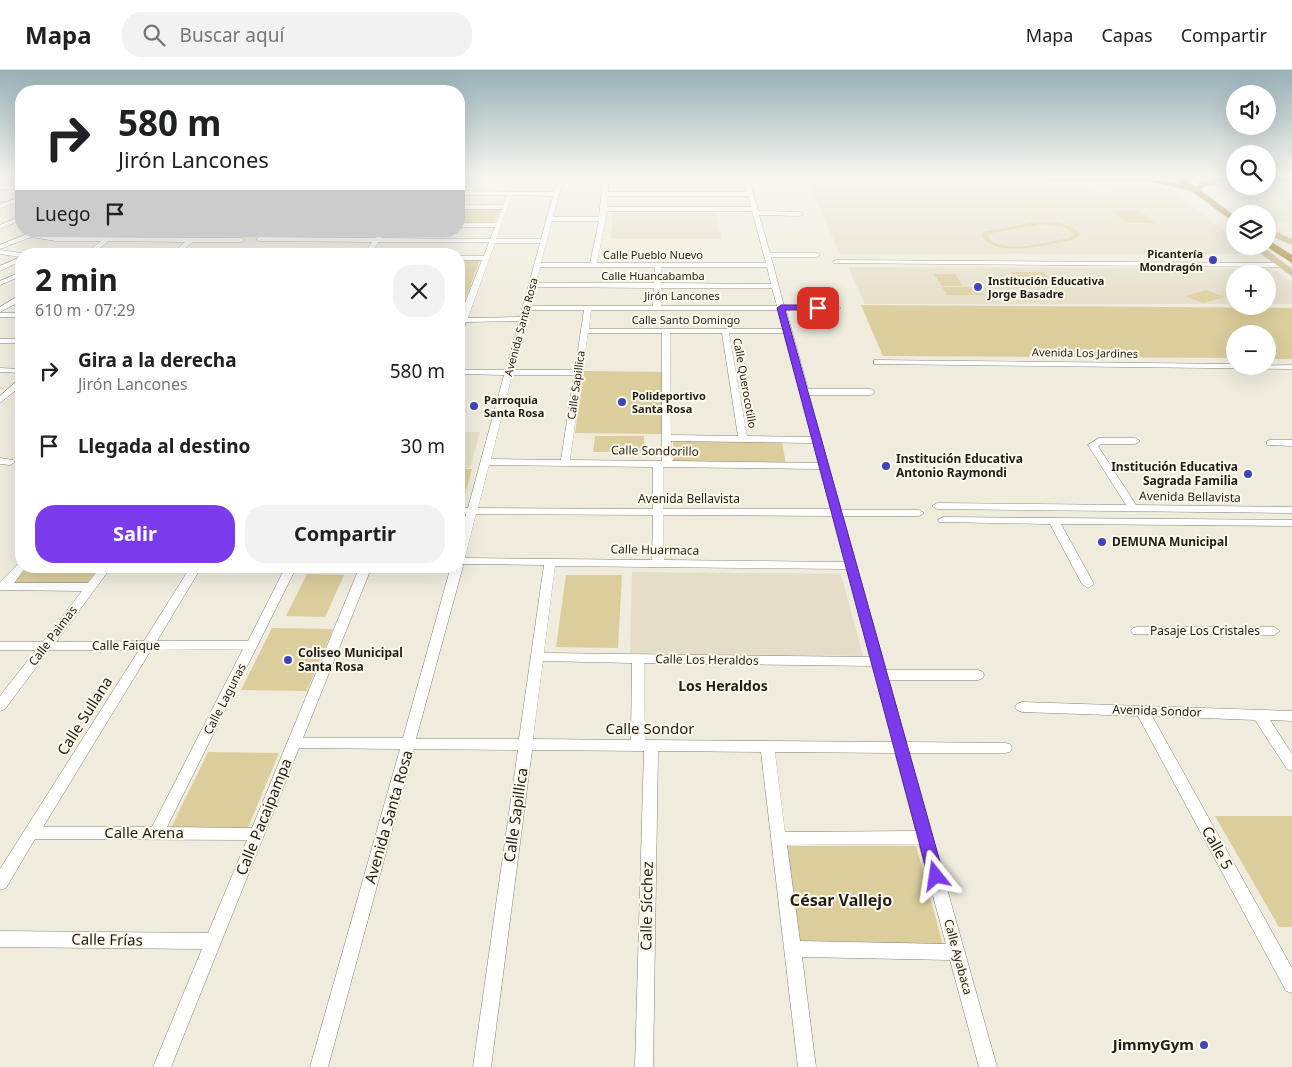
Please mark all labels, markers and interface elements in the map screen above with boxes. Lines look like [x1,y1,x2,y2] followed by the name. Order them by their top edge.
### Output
[122,12,472,57] search box
[25,18,92,51] text: Mapa
[140,21,168,49] icon: search
[180,22,284,48] text: Buscar aquí
[1026,23,1073,47] text: Mapa
[1101,23,1153,47] text: Capas
[1181,23,1267,47] text: Compartir
[1226,85,1276,375] map controls
[1226,85,1276,135] button: sound
[118,99,221,146] text: 580 m
[35,105,100,170] icon: right
[118,144,269,174] text: Jirón Lancones
[1226,145,1276,195] button: search
[101,200,129,228] icon: arrive
[35,201,91,227] text: Luego
[1226,205,1276,255] button: layers
[1139,246,1203,274] place label: Picantería Mondragón
[603,247,703,262] street label: Calle Pueblo Nuevo
[1207,254,1219,266] marker: Picantería Mondragón
[35,259,118,300] text: 2 min
[393,265,445,317] button: close
[1226,265,1276,315] button: +
[601,268,705,283] street label: Calle Huancabamba
[987,273,1104,301] place label: Institución Educativa Jorge Basadre
[500,276,541,378] street label: Avenida Santa Rosa
[972,281,984,293] marker: Institución Educativa Jorge Basadre
[797,287,839,329] pin
[643,288,720,303] street label: Jirón Lancones
[804,294,832,322] icon: arrive
[35,299,135,321] text: 610 m · 07:29
[632,312,741,327] street label: Calle Santo Domingo
[1226,325,1276,375] button: −
[730,337,761,430] street label: Calle Querocotillo
[1032,344,1138,361] street label: Avenida Los Jardines
[78,347,237,373] text: Gira a la derecha
[563,349,588,420] street label: Calle Sapillica
[35,357,63,385] icon: right
[390,358,445,384] text: 580 m
[78,373,188,395] text: Jirón Lancones
[632,388,706,416] place label: Polideportivo Santa Rosa
[484,392,544,420] place label: Parroquia Santa Rosa
[616,396,628,408] marker: Polideportivo Santa Rosa
[468,400,480,412] marker: Parroquia Santa Rosa
[35,432,63,460] icon: arrive
[78,433,250,459] text: Llegada al destino
[401,433,445,459] text: 30 m
[611,441,699,460] street label: Calle Sondorillo
[896,450,1023,481] place label: Institución Educativa Antonio Raymondi
[1111,458,1238,489] place label: Institución Educativa Sagrada Familia
[880,460,892,472] marker: Institución Educativa Antonio Raymondi
[1242,468,1254,480] marker: Institución Educativa Sagrada Familia
[1139,487,1241,506] street label: Avenida Bellavista
[638,490,740,507] street label: Avenida Bellavista
[35,505,235,563] button: Salir
[245,505,445,563] button: Compartir
[1112,533,1228,550] place label: DEMUNA Municipal
[1096,536,1108,548] marker: DEMUNA Municipal
[610,540,700,559] street label: Calle Huarmaca
[24,602,81,669] street label: Calle Paimas
[1150,622,1260,639] street label: Pasaje Los Cristales
[92,637,160,654] street label: Calle Faique
[298,644,403,675] place label: Coliseo Municipal Santa Rosa
[655,650,759,669] street label: Calle Los Heraldos
[282,654,294,666] marker: Coliseo Municipal Santa Rosa
[199,660,250,737] street label: Calle Lagunas
[52,672,116,759] street label: Calle Sullana
[678,676,768,695] district label: Los Heraldos
[1112,700,1202,721] street label: Avenida Sondor
[605,718,695,738] street label: Calle Sondor
[359,748,417,886] street label: Avenida Santa Rosa
[231,755,296,878] street label: Calle Pacaipampa
[498,766,532,863] street label: Calle Sapillica
[104,822,184,842] street label: Calle Arena
[1198,822,1238,873] street label: Calle 5
[909,849,961,901] position arrow
[635,861,657,951] street label: Calle Sícchez
[790,889,892,911] district label: César Vallejo
[940,917,977,997] street label: Calle Ayabaca
[71,928,143,950] street label: Calle Frías
[1111,1034,1194,1054] place label: JimmyGym
[1198,1039,1210,1051] marker: JimmyGym

